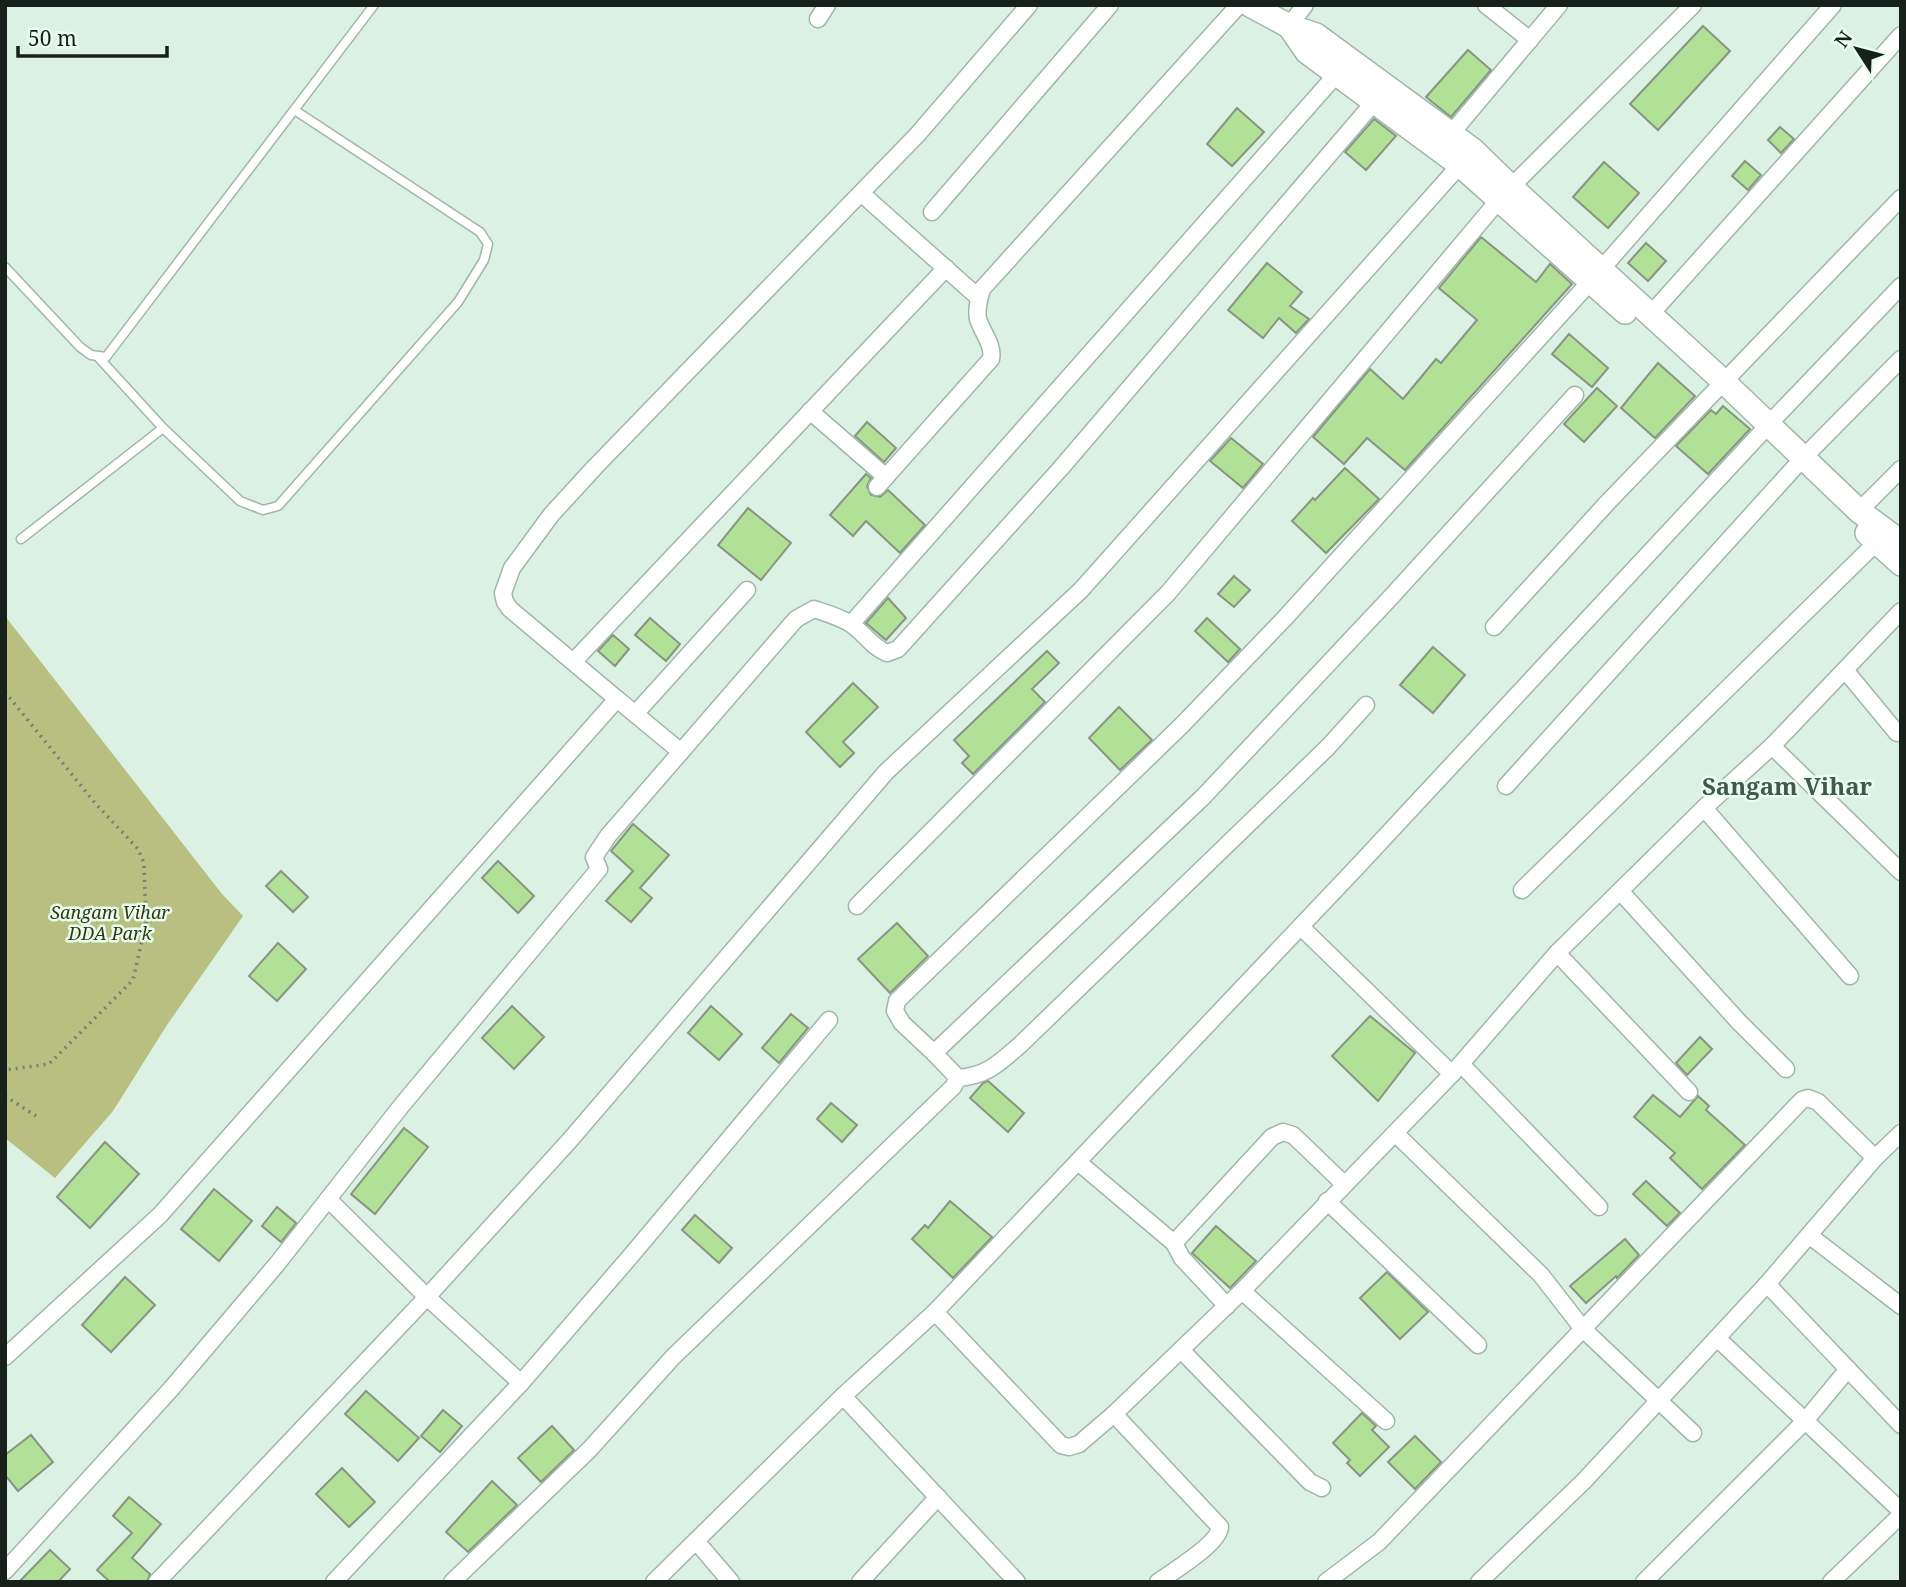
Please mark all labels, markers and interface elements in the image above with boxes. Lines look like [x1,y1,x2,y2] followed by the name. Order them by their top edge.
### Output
[18,14,166,58] scale bar
[1822,14,1892,84] north arrow
[28,24,77,52] text: 50 m
[1828,25,1858,53] text: N
[1702,769,1873,802] district label: Sangam Vihar
[50,900,170,945] park label: Sangam Vihar DDA Park

